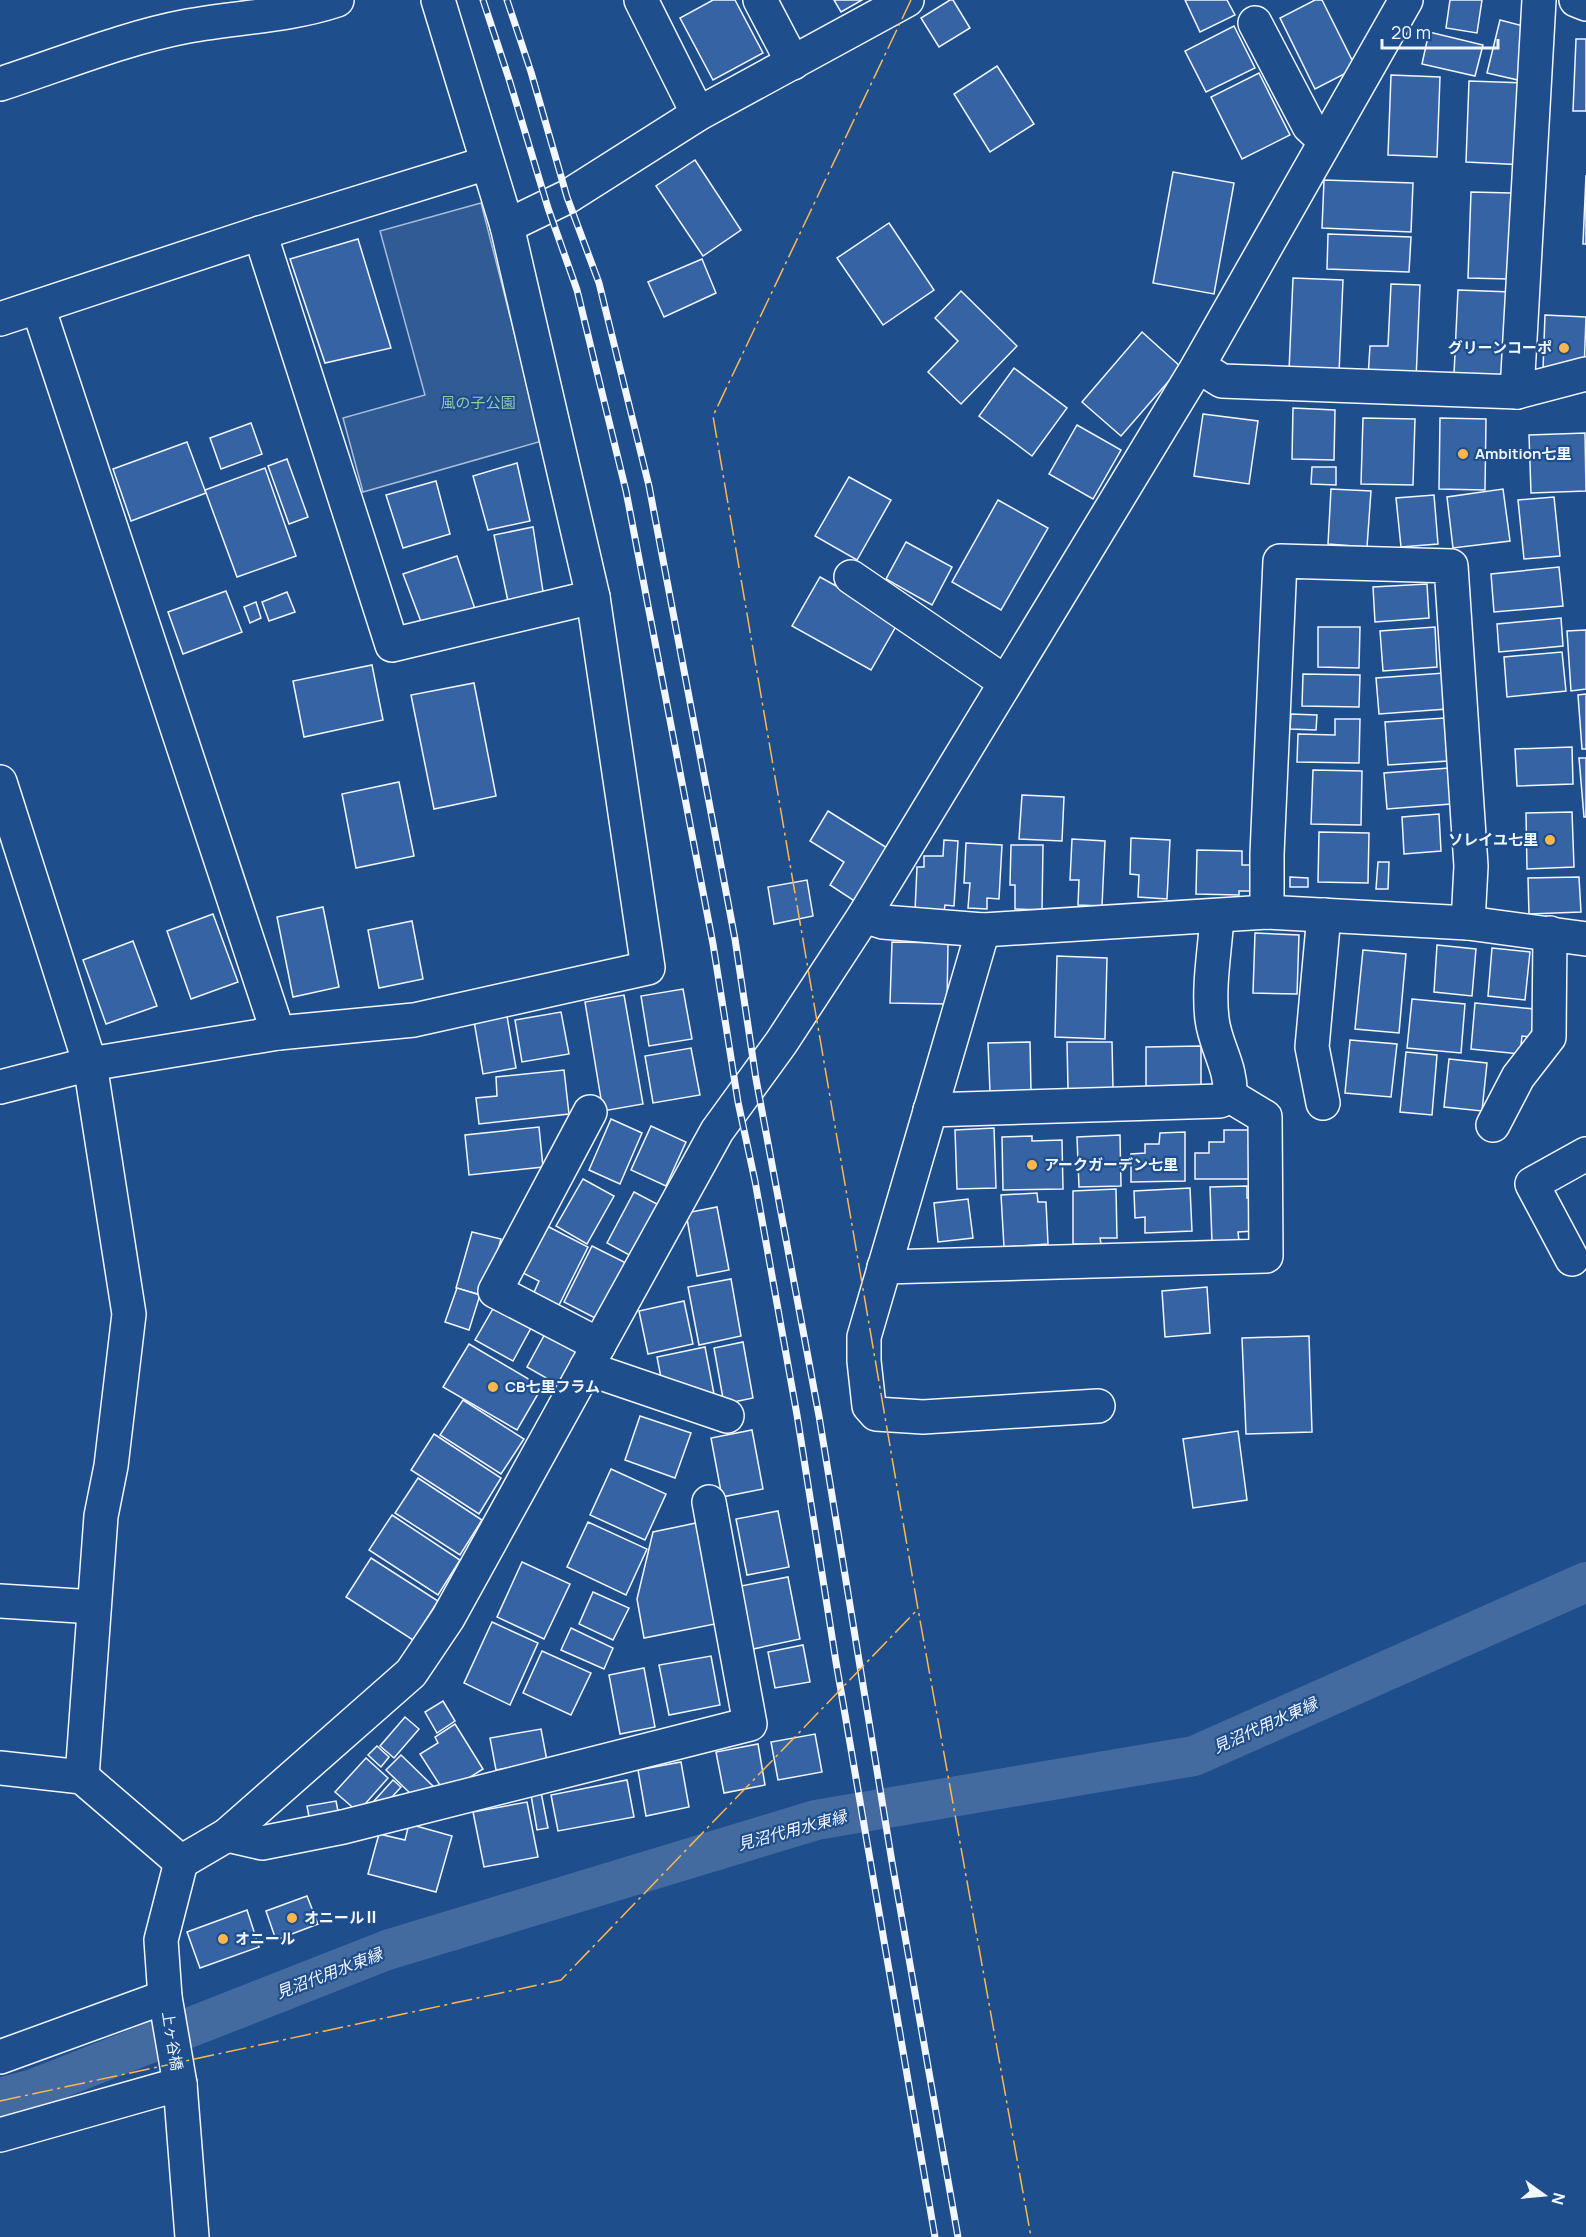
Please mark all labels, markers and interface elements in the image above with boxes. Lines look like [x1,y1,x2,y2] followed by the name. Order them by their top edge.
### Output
[1382,12,1498,50] scale bar
[1391,20,1431,44] text: 20 m
[1448,337,1552,358] place label: グリーンコーポ
[1557,341,1571,355] marker: グリーンコーポ
[440,392,516,413] park label: 風の子公園
[1475,443,1571,464] place label: Ambition七里
[1456,447,1470,461] marker: Ambition七里
[1448,829,1538,850] place label: ソレイユ七里
[1543,833,1557,847] marker: ソレイユ七里
[1044,1154,1178,1175] place label: アークガーデン七里
[1025,1158,1039,1172] marker: アークガーデン七里
[505,1376,600,1397] place label: CB七里フラム
[486,1380,500,1394] marker: CB七里フラム
[1209,1691,1322,1758] water label: 見沼代用水東縁
[735,1804,851,1855] water label: 見沼代用水東縁
[304,1907,379,1928] place label: オニールⅡ
[285,1911,299,1925] marker: オニールⅡ
[235,1928,295,1949] place label: オニール
[216,1932,230,1946] marker: オニール
[273,1942,387,2003] water label: 見沼代用水東縁
[157,2010,188,2072] street label: 上ヶ谷橋
[1514,2165,1574,2225] north arrow
[1546,2190,1571,2207] text: N

